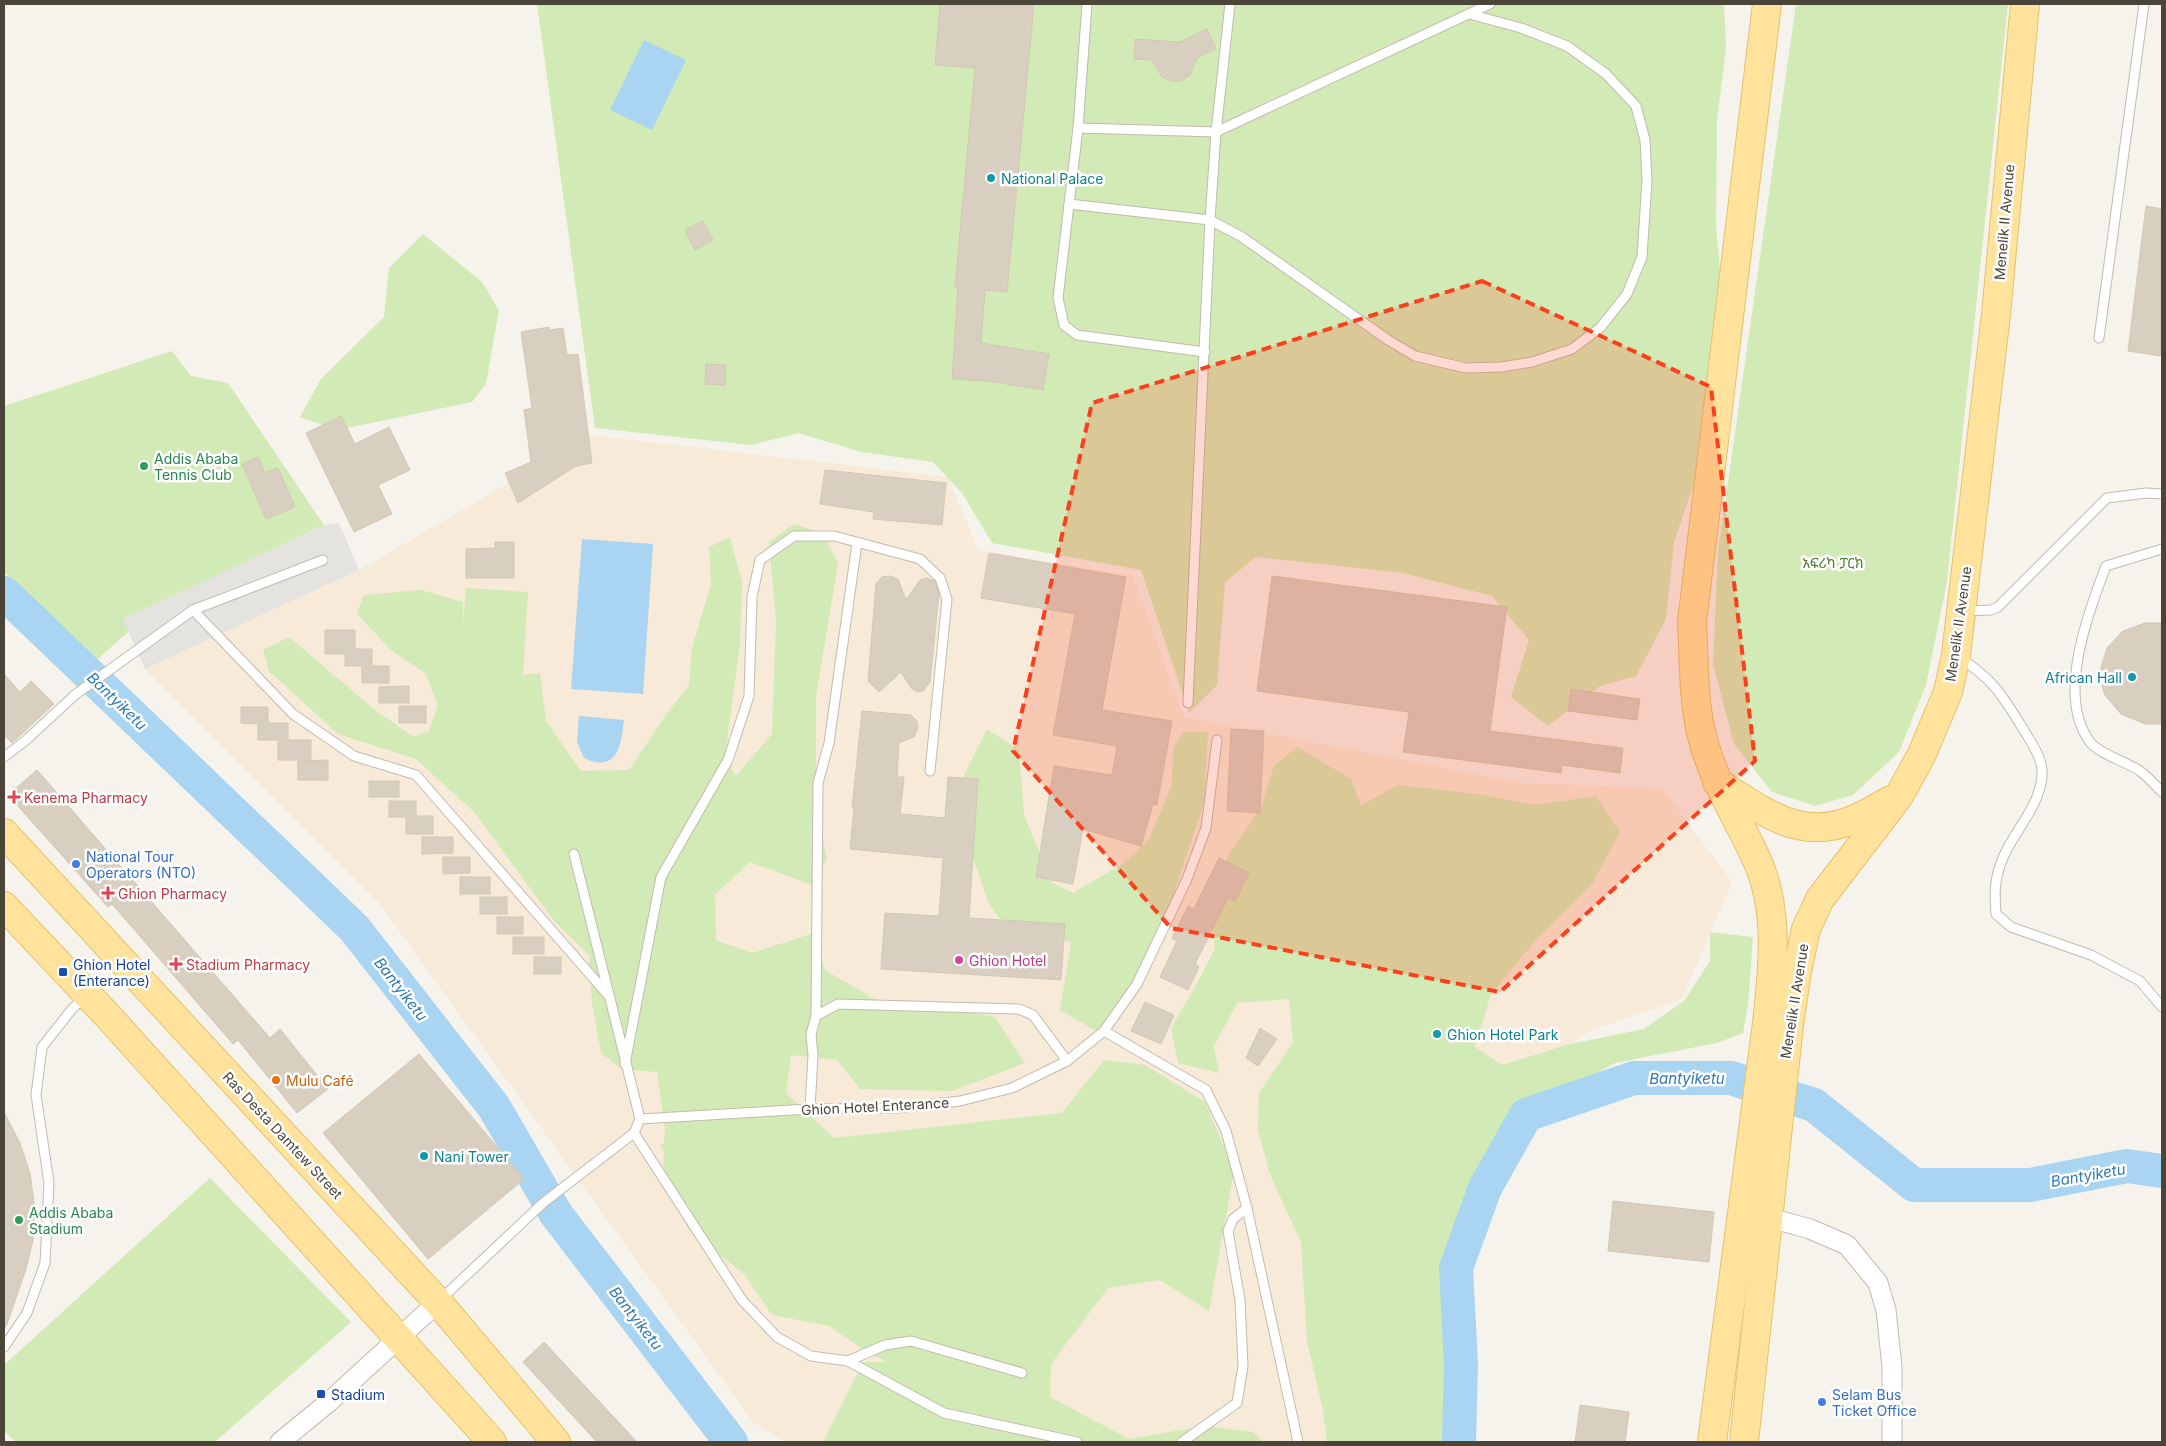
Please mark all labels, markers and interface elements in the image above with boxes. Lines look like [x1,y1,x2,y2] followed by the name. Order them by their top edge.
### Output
[1990,163,2018,281] street label: Menelik II Avenue
[1001,170,1103,187] place label: National Palace
[985,172,997,184] marker: National Palace
[154,450,238,483] place label: Addis Ababa Tennis Club
[138,460,150,472] marker: Addis Ababa Tennis Club
[1802,554,1864,571] park label: አፍሪካ ፓርክ
[1941,565,1975,683] street label: Menelik II Avenue
[83,668,151,734] water label: Bantyiketu
[2045,669,2122,686] place label: African Hall
[2126,671,2138,683] marker: African Hall
[24,789,148,806] place label: Kenema Pharmacy
[8,791,20,803] marker: Kenema Pharmacy
[86,848,196,881] place label: National Tour Operators (NTO)
[70,858,82,870] marker: National Tour Operators (NTO)
[118,885,227,902] place label: Ghion Pharmacy
[102,887,114,899] marker: Ghion Pharmacy
[1777,942,1811,1060] street label: Menelik II Avenue
[969,952,1047,969] place label: Ghion Hotel
[370,953,432,1025] water label: Bantyiketu
[953,954,965,966] marker: Ghion Hotel
[73,956,151,989] place label: Ghion Hotel (Enterance)
[186,956,310,973] place label: Stadium Pharmacy
[170,958,182,970] marker: Stadium Pharmacy
[57,966,69,978] marker: Ghion Hotel (Enterance)
[1447,1026,1559,1043] place label: Ghion Hotel Park
[1431,1028,1443,1040] marker: Ghion Hotel Park
[220,1068,347,1202] street label: Ras Desta Damtew Street
[1649,1069,1725,1088] water label: Bantyiketu
[286,1072,354,1089] place label: Mulu Café
[270,1074,282,1086] marker: Mulu Café
[801,1094,949,1118] street label: Ghion Hotel Enterance
[434,1148,509,1165] place label: Nani Tower
[418,1150,430,1162] marker: Nani Tower
[2049,1159,2127,1191] water label: Bantyiketu
[29,1204,113,1237] place label: Addis Ababa Stadium
[13,1214,25,1226] marker: Addis Ababa Stadium
[605,1282,667,1354] water label: Bantyiketu
[331,1386,385,1403] place label: Stadium
[1832,1386,1917,1419] place label: Selam Bus Ticket Office
[315,1388,327,1400] marker: Stadium
[1816,1396,1828,1408] marker: Selam Bus Ticket Office

